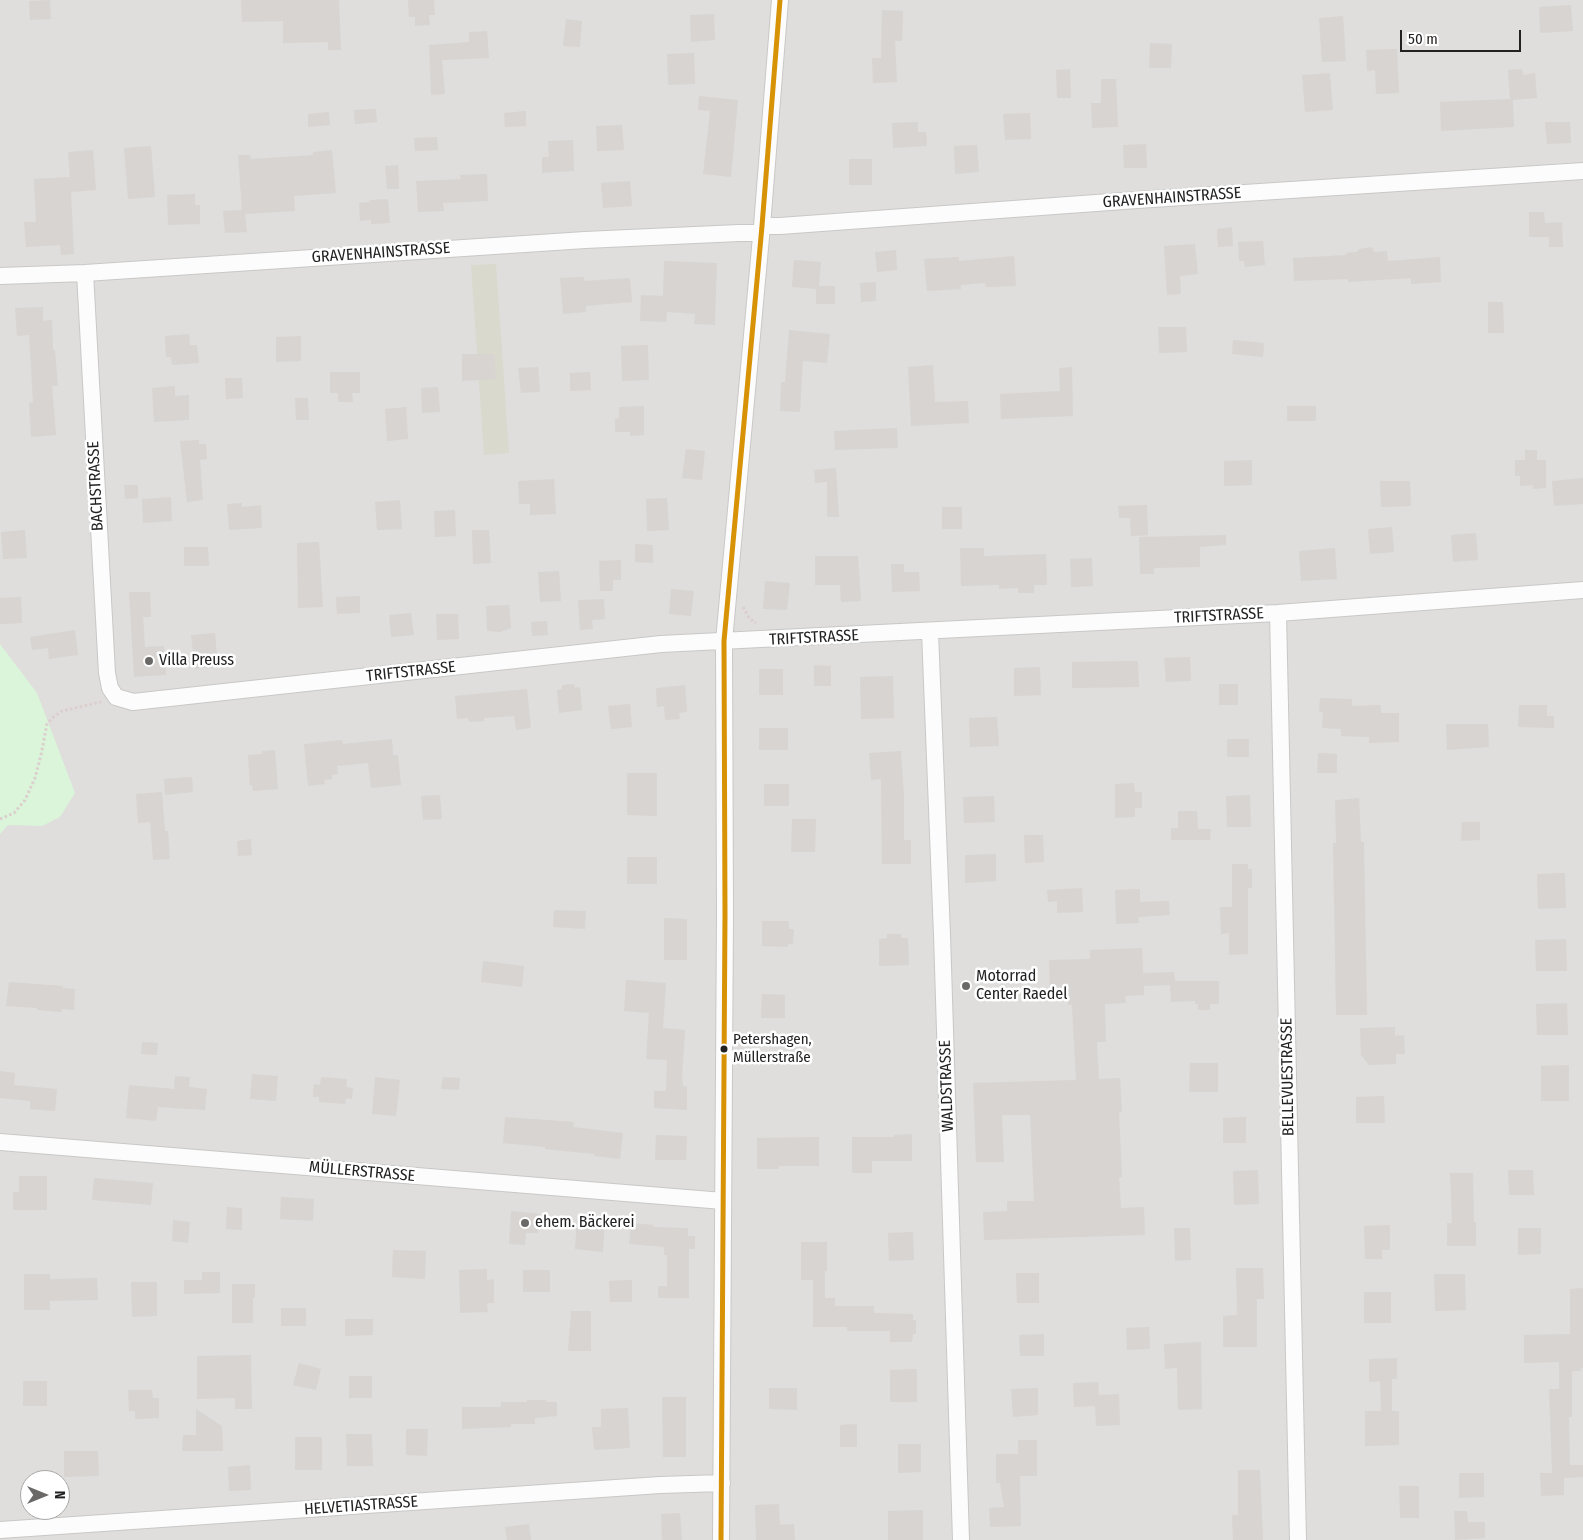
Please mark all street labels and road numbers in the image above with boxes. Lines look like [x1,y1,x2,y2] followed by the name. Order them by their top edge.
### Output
[1102,184,1242,212] street label: GRAVENHAINSTRASSE
[311,239,451,267] street label: GRAVENHAINSTRASSE
[84,441,108,531] street label: BACHSTRASSE
[1174,604,1264,628] street label: TRIFTSTRASSE
[769,626,859,650] street label: TRIFTSTRASSE
[365,658,457,686] street label: TRIFTSTRASSE
[1277,1018,1299,1136] street label: BELLEVUESTRASSE
[936,1040,958,1132] street label: WALDSTRASSE
[308,1158,416,1186] street label: MÜLLERSTRASSE
[303,1492,419,1520] street label: HELVETIASTRASSE

